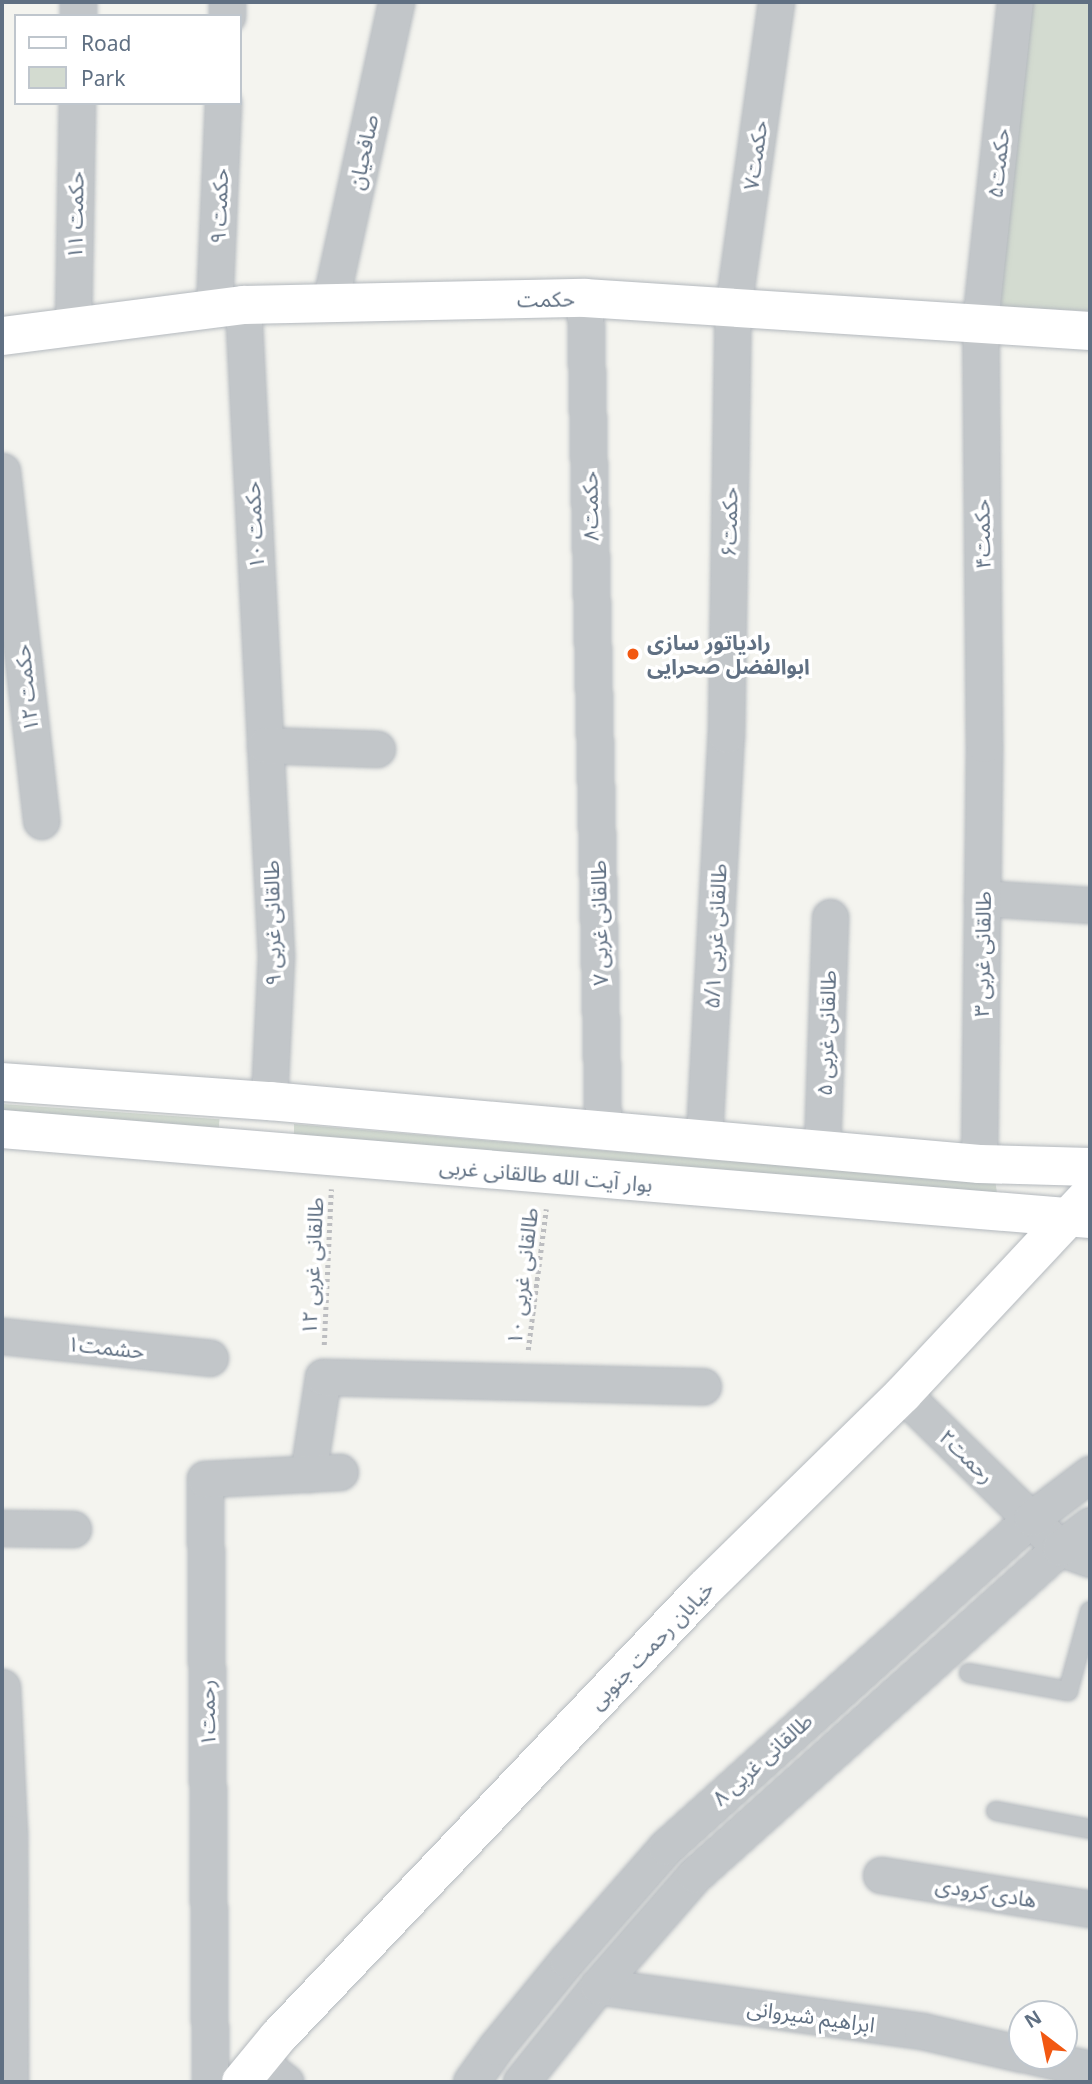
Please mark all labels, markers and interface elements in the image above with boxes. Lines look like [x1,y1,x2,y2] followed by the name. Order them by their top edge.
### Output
[14,14,242,105] legend
[81,29,131,57] text: Road
[81,64,125,92] text: Park
[343,112,383,192] street label: صافحیان
[738,119,772,191] street label: حکمت۷
[982,127,1014,199] street label: حکمت۵
[205,168,233,244] street label: حکمت ۹
[62,171,88,259] street label: حکمت ۱۱
[517,286,575,312] street label: حکمت
[577,471,603,541] street label: حکمت۸
[239,481,269,569] street label: حکمت ۱۰
[716,487,742,557] street label: حکمت۶
[969,499,995,569] street label: حکمت۴
[647,629,810,679] place label: رادیاتور سازی ابوالفضل صحرایی
[9,643,43,733] street label: حکمت ۱۲
[625,646,641,662] marker: رادیاتور سازی ابوالفضل صحرایی
[258,860,286,986] street label: طالقانی غربی ۹
[585,860,613,986] street label: طالقانی غربی ۷
[699,863,731,1009] street label: طالقانی غربی ۵/۱
[968,891,996,1017] street label: طالقانی غربی ۳
[811,970,841,1096] street label: طالقانی غربی ۵
[438,1153,654,1197] street label: بوار آیت الله طالقانی غربی
[296,1197,328,1335] street label: طالقانی غربی ۱۲
[501,1206,543,1346] street label: طالقانی غربی ۱۰
[66,1330,146,1364] street label: حشمت۱
[934,1424,1000,1488] street label: رحمت۲
[583,1576,719,1714] street label: خیابان رحمت جنوبی
[194,1680,220,1746] street label: رحمت۱
[707,1708,817,1810] street label: طالقانی غربی ۸
[934,1872,1038,1912] street label: هادی کرودی
[746,1995,876,2037] street label: ابراهیم شیروانی
[1008,2000,1078,2070] north arrow
[1019,2004,1046,2034] text: N

